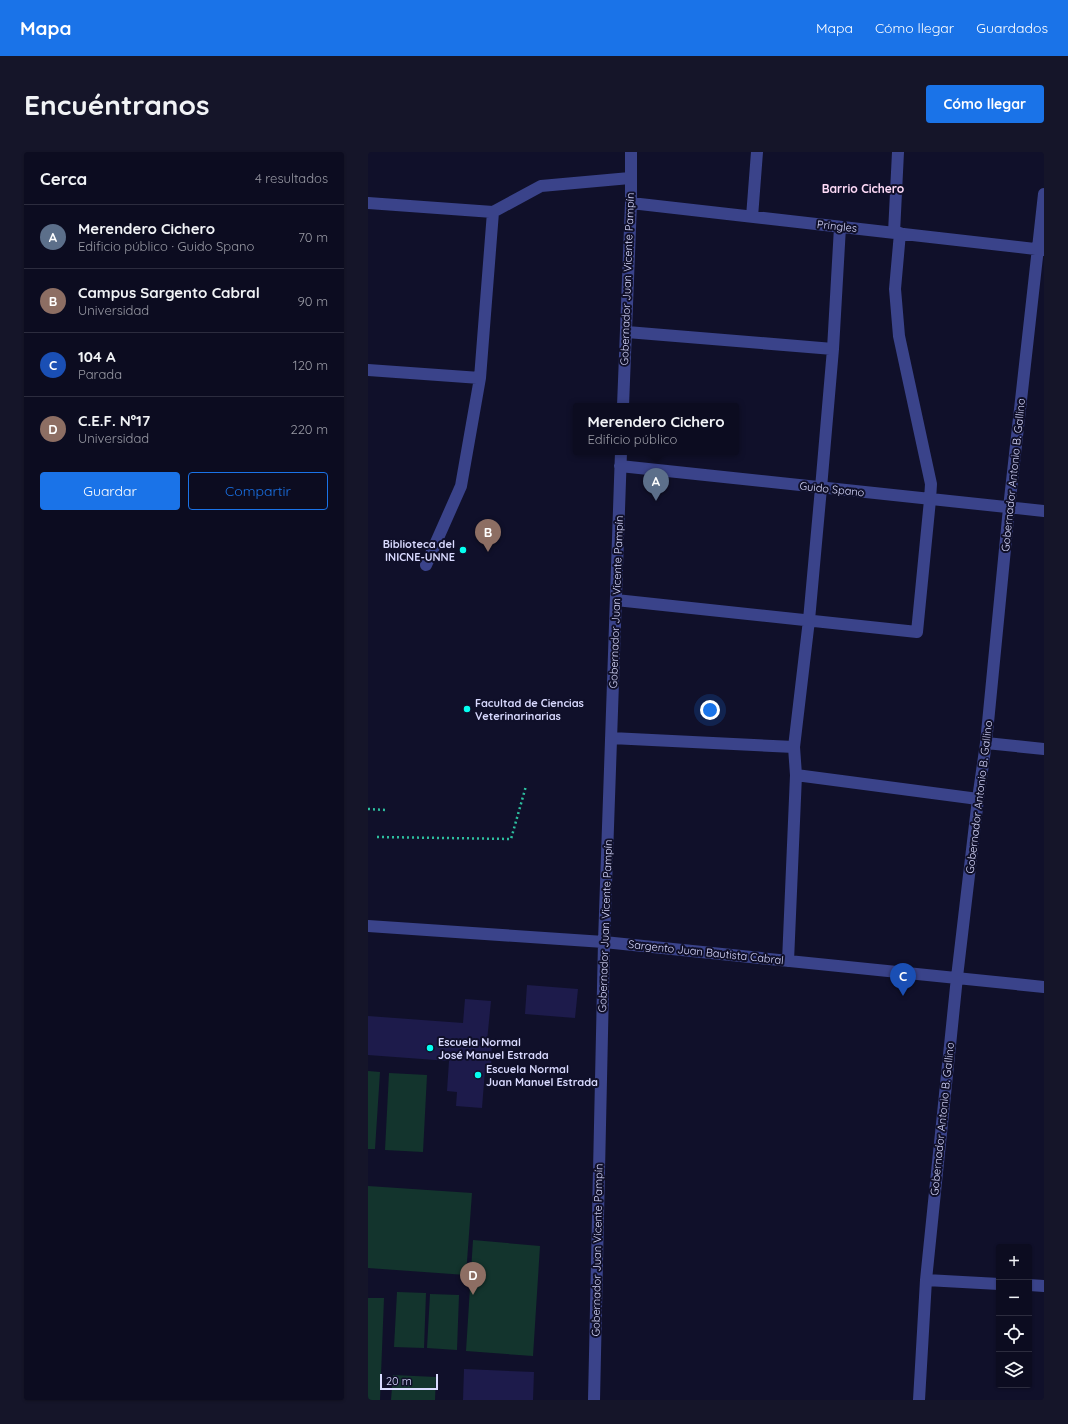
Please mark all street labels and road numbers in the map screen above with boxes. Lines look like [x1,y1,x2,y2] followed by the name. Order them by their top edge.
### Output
[617,192,637,366] street label: Gobernador Juan Vicente Pampín
[816,217,858,235] street label: Pringles
[998,397,1028,552] street label: Gobernador Antonio B. Gallino
[799,479,865,499] street label: Guido Spano
[606,515,626,689] street label: Gobernador Juan Vicente Pampín
[963,719,995,874] street label: Gobernador Antonio B. Gallino
[595,839,615,1013] street label: Gobernador Juan Vicente Pampín
[627,937,785,967] street label: Sargento Juan Bautista Cabral
[927,1041,957,1196] street label: Gobernador Antonio B. Gallino
[588,1163,606,1337] street label: Gobernador Juan Vicente Pampín

